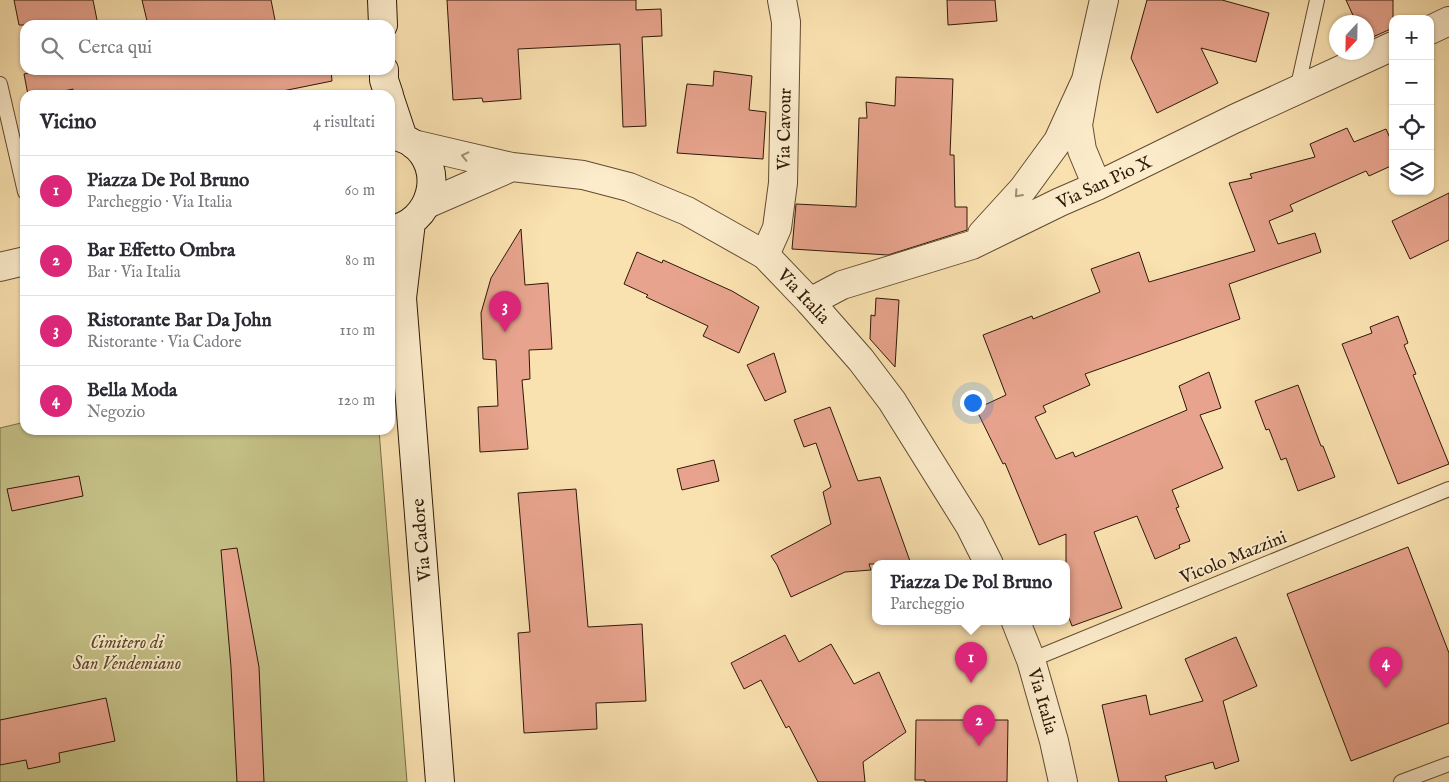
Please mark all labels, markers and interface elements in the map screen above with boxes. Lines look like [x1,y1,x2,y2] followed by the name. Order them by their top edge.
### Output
[1329,15,1374,60] north arrow
[1389,15,1434,195] map controls
[1389,15,1434,60] button: +
[20,20,395,75] search box
[38,34,66,62] icon: search
[78,36,152,60] text: Cerca qui
[1389,60,1434,105] button: −
[773,87,798,171] street label: Via Cavour
[1389,105,1434,150] button: locate
[40,109,96,136] text: Vicino
[313,113,375,133] text: 4 risultati
[1389,150,1434,195] button: layers
[460,151,469,162] one-way arrow
[1053,151,1156,216] street label: Via San Pio X
[87,169,249,193] text: Piazza De Pol Bruno
[53,181,59,201] text: 1
[345,181,375,201] text: 60 m
[1015,188,1024,197] one-way arrow
[87,193,232,213] text: Parcheggio · Via Italia
[87,239,235,263] text: Bar Effetto Ombra
[52,251,60,271] text: 2
[345,251,375,271] text: 80 m
[87,263,181,283] text: Bar · Via Italia
[771,264,834,330] street label: Via Italia
[489,291,521,332] pin: 3
[87,309,272,333] text: Ristorante Bar Da John
[53,321,59,341] text: 3
[339,321,375,341] text: 110 m
[87,333,241,353] text: Ristorante · Via Cadore
[87,379,177,403] text: Bella Moda
[960,390,986,416] your location
[52,391,60,411] text: 4
[338,391,375,411] text: 120 m
[87,403,145,423] text: Negozio
[407,497,438,583] street label: Via Cadore
[1176,527,1290,591] street label: Vicolo Mazzini
[872,560,1070,625] popup
[890,571,1052,595] text: Piazza De Pol Bruno
[890,595,965,615] text: Parcheggio
[73,632,181,676] park label: Cimitero di San Vendemiano
[955,642,987,683] pin: 1
[1370,647,1402,688] pin: 4
[1021,665,1062,737] street label: Via Italia
[963,705,995,746] pin: 2

